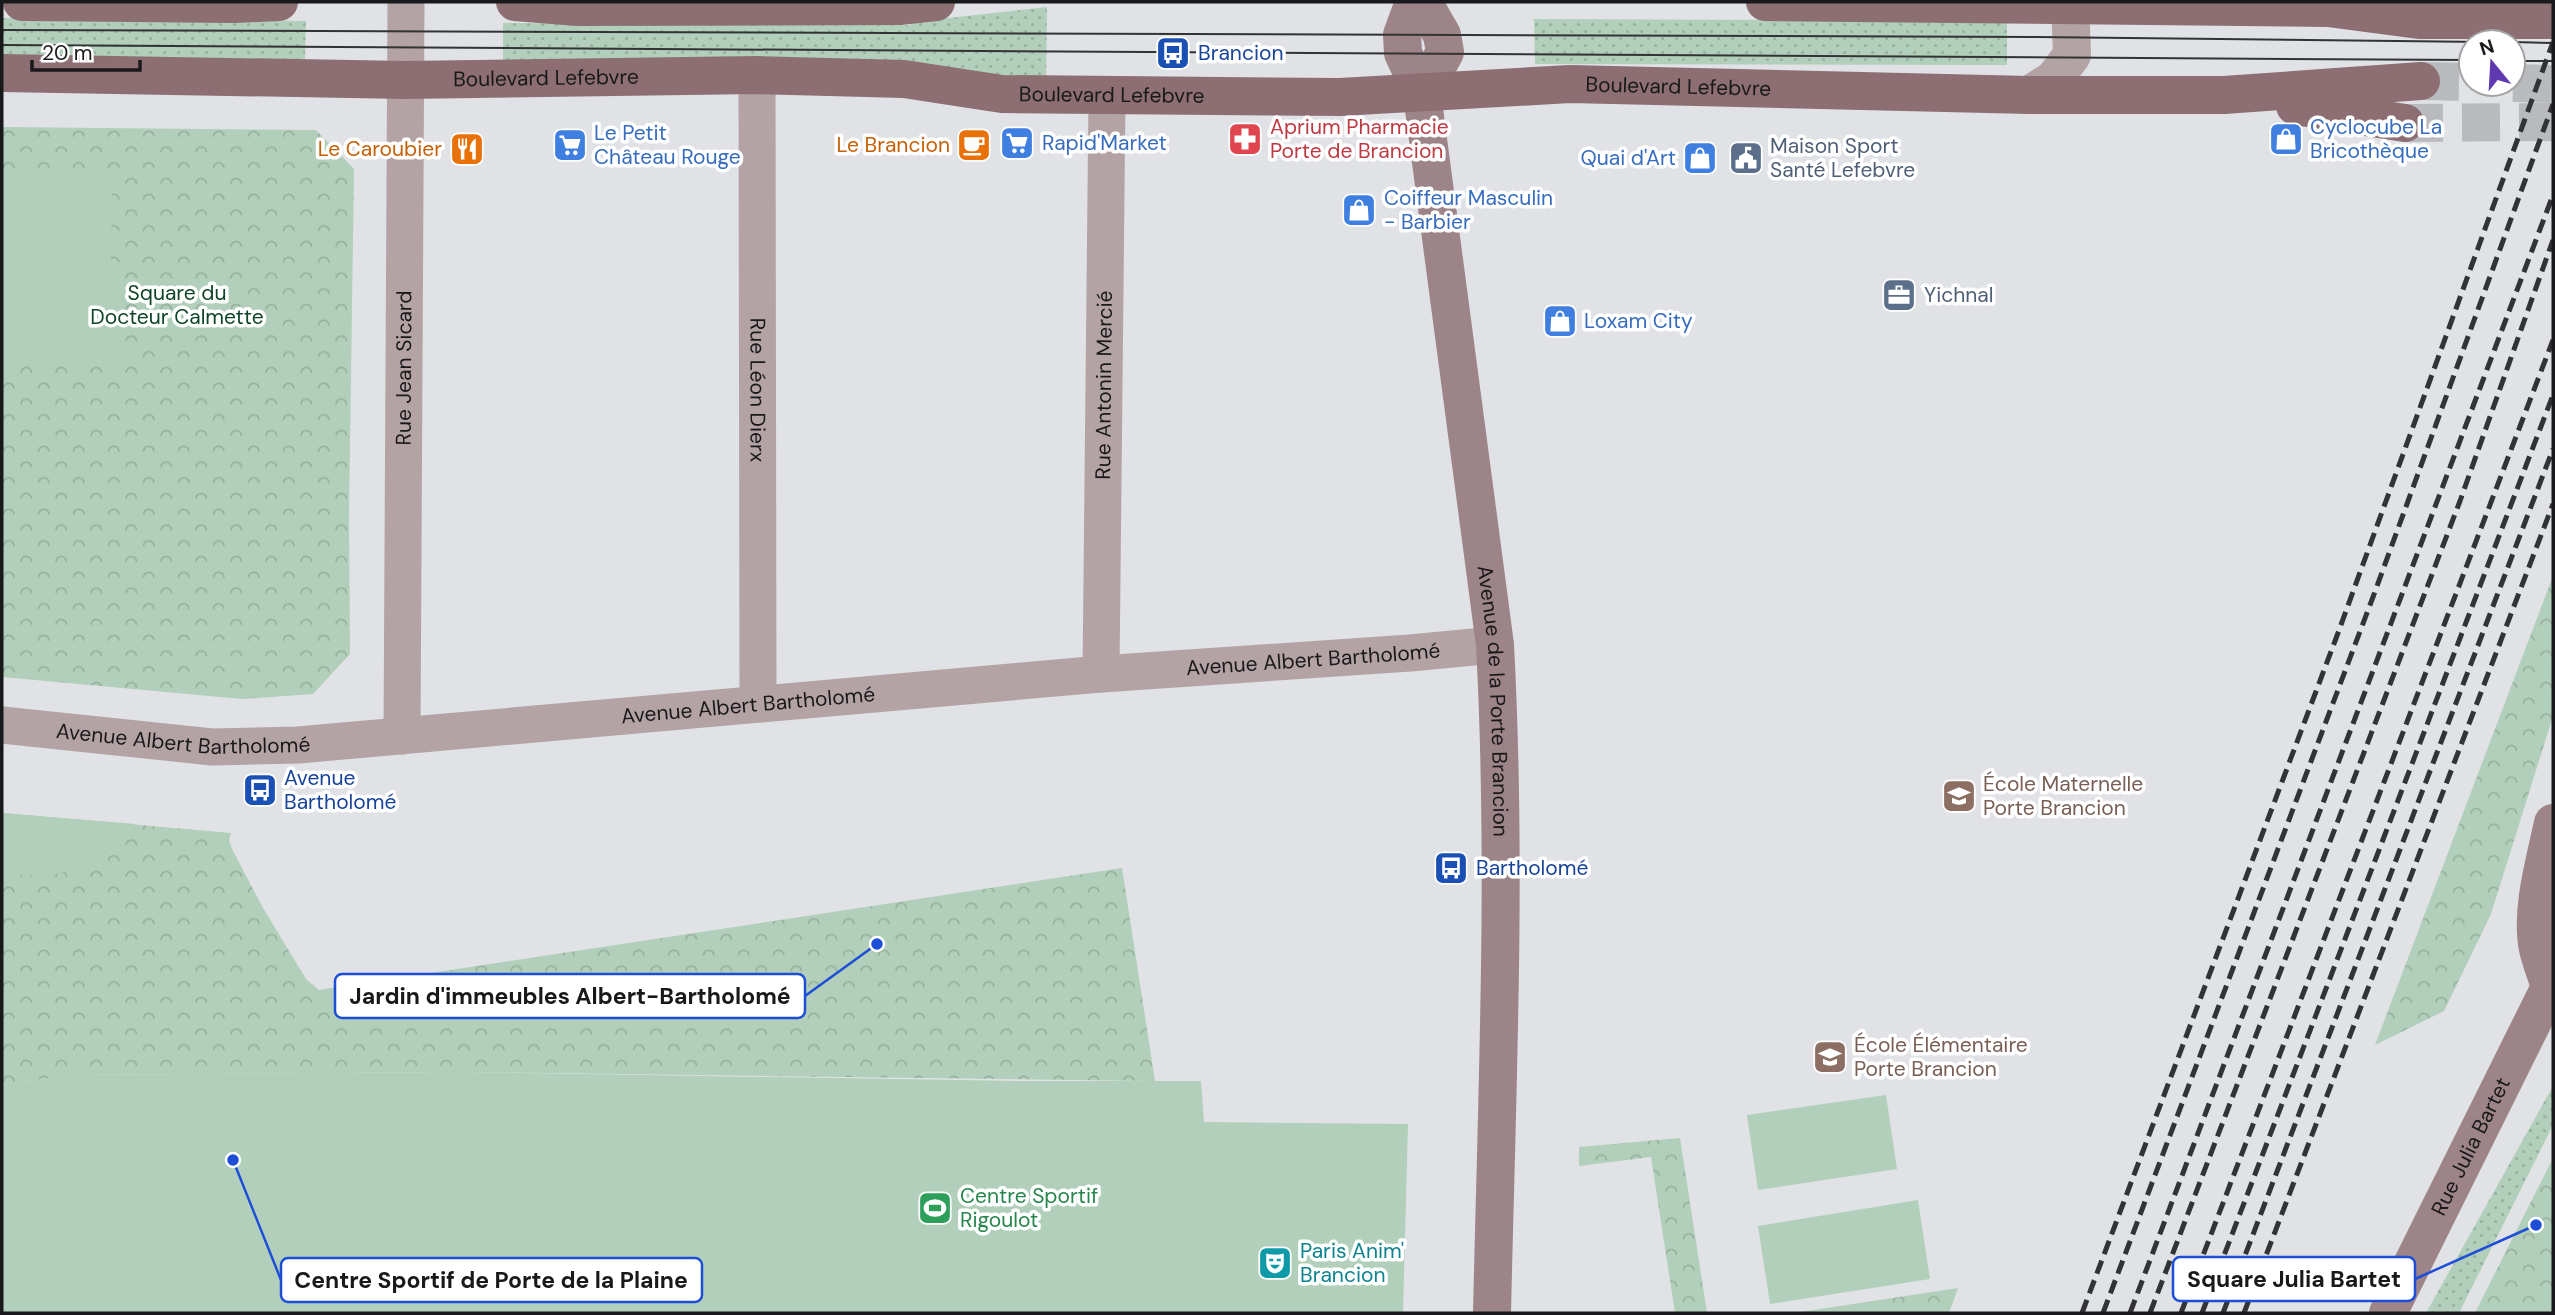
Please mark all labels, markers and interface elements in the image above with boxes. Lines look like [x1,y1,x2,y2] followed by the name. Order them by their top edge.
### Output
[32,28,140,72] scale bar
[2457,28,2527,98] north arrow
[2476,33,2497,61] text: N
[1154,34,1192,72] bus stop icon: Brancion
[42,39,93,67] text: 20 m
[1198,39,1283,67] place label: Brancion
[453,63,639,93] street label: Boulevard Lefebvre
[1585,70,1772,103] street label: Boulevard Lefebvre
[1019,80,1205,110] street label: Boulevard Lefebvre
[1270,113,1449,165] place label: Aprium Pharmacie Porte de Brancion
[2310,113,2442,165] place label: Cyclocube La Bricothèque
[594,119,741,171] place label: Le Petit Château Rouge
[1226,120,1264,158] pharmacy icon: Aprium Pharmacie Porte de Brancion
[2267,120,2305,158] shop icon: Cyclocube La Bricothèque
[998,124,1036,162] supermarket icon: Rapid'Market
[551,126,589,164] supermarket icon: Le Petit Château Rouge
[955,126,993,164] cafe icon: Le Brancion
[1042,129,1167,157] place label: Rapid'Market
[448,130,486,168] restaurant icon: Le Caroubier
[836,131,950,159] place label: Le Brancion
[1770,132,1915,184] place label: Maison Sport Santé Lefebvre
[318,135,442,163] place label: Le Caroubier
[1681,139,1719,177] shop icon: Quai d'Art
[1727,139,1765,177] public building icon: Maison Sport Santé Lefebvre
[1580,144,1676,172] place label: Quai d'Art
[1384,184,1553,236] place label: Coiffeur Masculin - Barbier
[1340,191,1378,229] shop icon: Coiffeur Masculin - Barbier
[1880,276,1918,314] office icon: Yichnal
[90,279,264,331] park label: Square du Docteur Calmette
[1924,281,1993,309] place label: Yichnal
[1089,290,1119,480] street label: Rue Antonin Mercié
[390,291,418,446] street label: Rue Jean Sicard
[1541,302,1579,340] shop icon: Loxam City
[1584,307,1693,335] place label: Loxam City
[743,318,772,462] street label: Rue Léon Dierx
[1471,564,1515,837] street label: Avenue de la Porte Brancion
[1185,636,1442,682] street label: Avenue Albert Bartholomé
[620,680,876,730] street label: Avenue Albert Bartholomé
[55,717,311,761] street label: Avenue Albert Bartholomé
[284,764,396,816] place label: Avenue Bartholomé
[1983,770,2143,822] place label: École Maternelle Porte Brancion
[241,771,279,809] bus stop icon: Avenue Bartholomé
[1940,777,1978,815] school or university icon: École Maternelle Porte Brancion
[1432,849,1470,887] bus stop icon: Bartholomé
[1476,854,1588,882] place label: Bartholomé
[335,974,805,1018] callout: Jardin d'immeubles Albert-Bartholomé
[349,981,791,1011] text: Jardin d'immeubles Albert-Bartholomé
[1854,1031,2028,1083] place label: École Élémentaire Porte Brancion
[1811,1038,1849,1076] school or university icon: École Élémentaire Porte Brancion
[2425,1073,2517,1220] street label: Rue Julia Bartet
[960,1182,1098,1234] place label: Centre Sportif Rigoulot
[916,1189,954,1227] sports icon: Centre Sportif Rigoulot
[1300,1237,1404,1289] place label: Paris Anim' Brancion
[1256,1244,1294,1282] theatre icon: Paris Anim' Brancion
[2173,1257,2415,1301] callout: Square Julia Bartet
[281,1258,702,1302] callout: Centre Sportif de Porte de la Plaine
[2187,1264,2401,1294] text: Square Julia Bartet
[294,1265,688,1295] text: Centre Sportif de Porte de la Plaine

